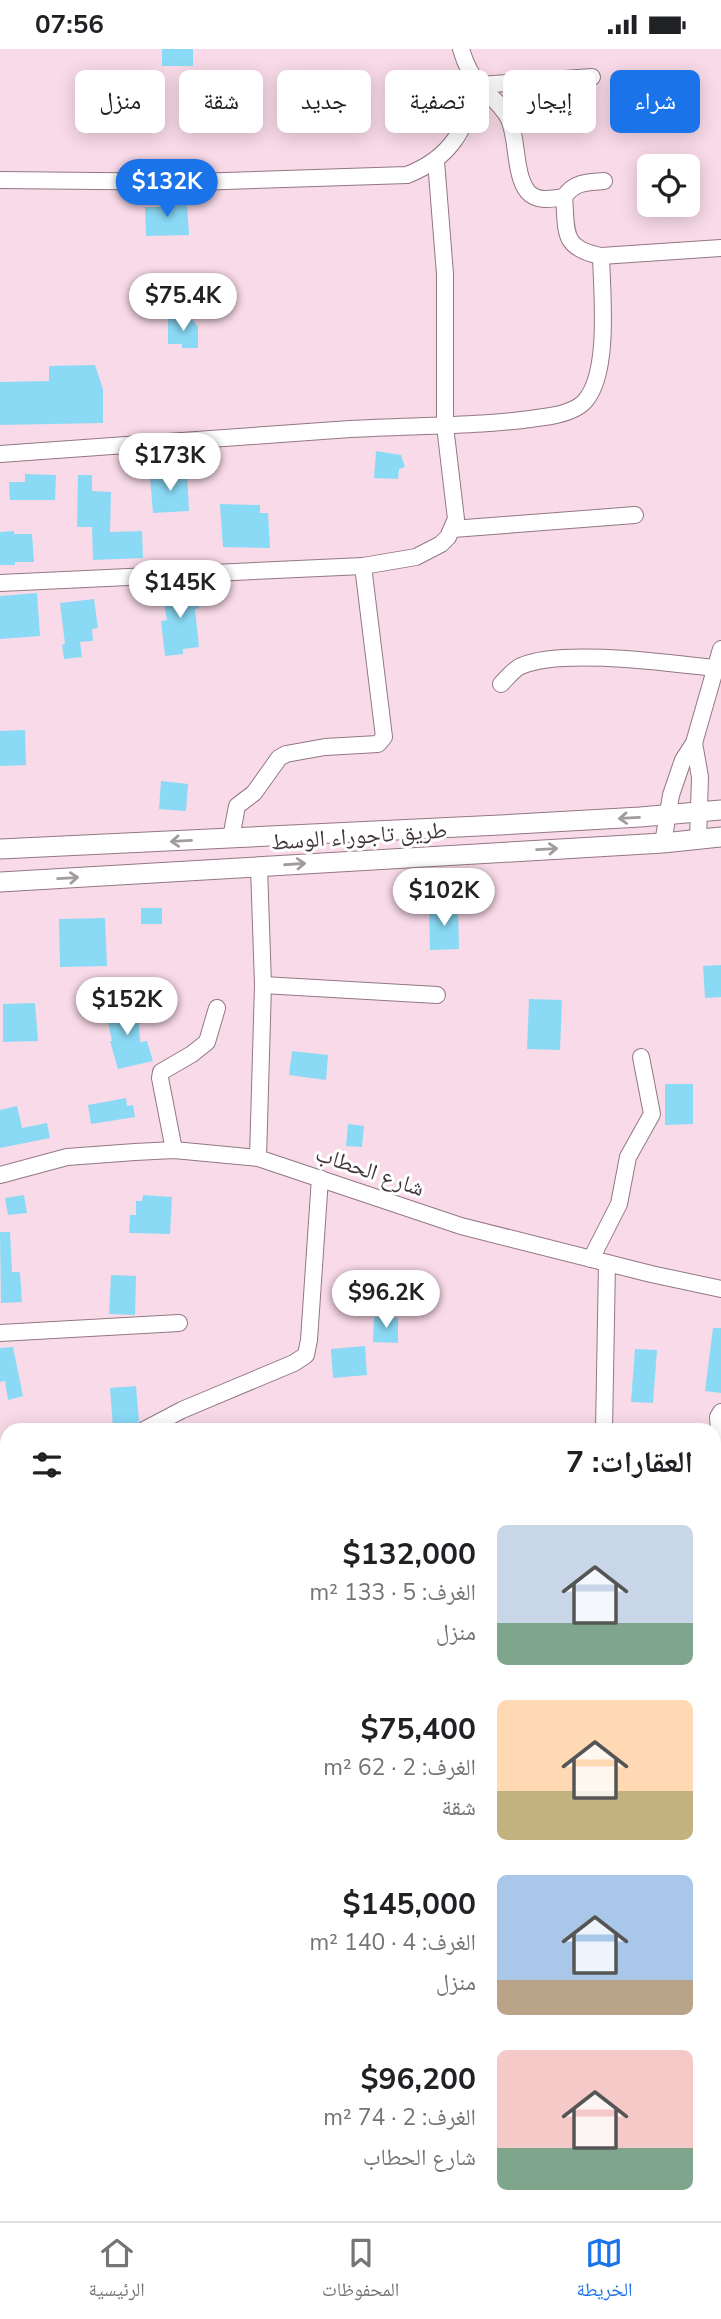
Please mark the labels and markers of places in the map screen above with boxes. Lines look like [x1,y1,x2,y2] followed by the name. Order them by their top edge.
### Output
[118,159,216,219] pin: $132K
[126,273,240,333] pin: $75.4K
[121,433,219,493] pin: $173K
[131,561,229,620] pin: $145K
[395,869,493,928] pin: $102K
[78,977,176,1037] pin: $152K
[329,1271,443,1330] pin: $96.2K

